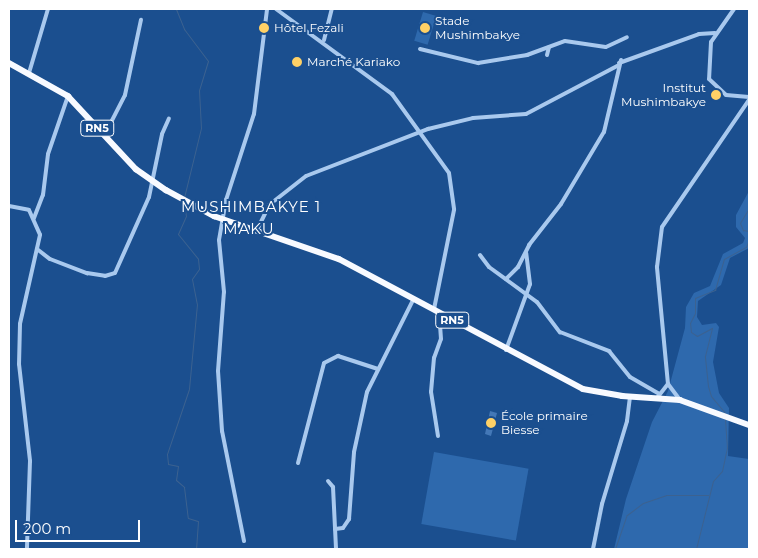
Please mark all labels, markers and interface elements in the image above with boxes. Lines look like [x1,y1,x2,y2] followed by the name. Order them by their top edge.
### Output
[435,14,520,42] place label: Stade Mushimbakye
[274,21,344,35] place label: Hôtel Fezali
[258,22,270,34] marker: Hôtel Fezali
[419,22,431,34] marker: Stade Mushimbakye
[307,55,400,69] place label: Marché Kariako
[291,56,303,68] marker: Marché Kariako
[621,81,706,109] place label: Institut Mushimbakye
[710,89,722,101] marker: Institut Mushimbakye
[80,120,114,136] road number: RN5
[179,198,323,216] district label: MUSHIMBAKYE 1
[223,220,275,238] district label: MAKU
[434,312,470,328] road number: RN5
[501,409,588,437] place label: École primaire Biesse
[485,417,497,429] marker: École primaire Biesse
[18,510,142,542] scale bar
[23,519,71,538] text: 200 m

